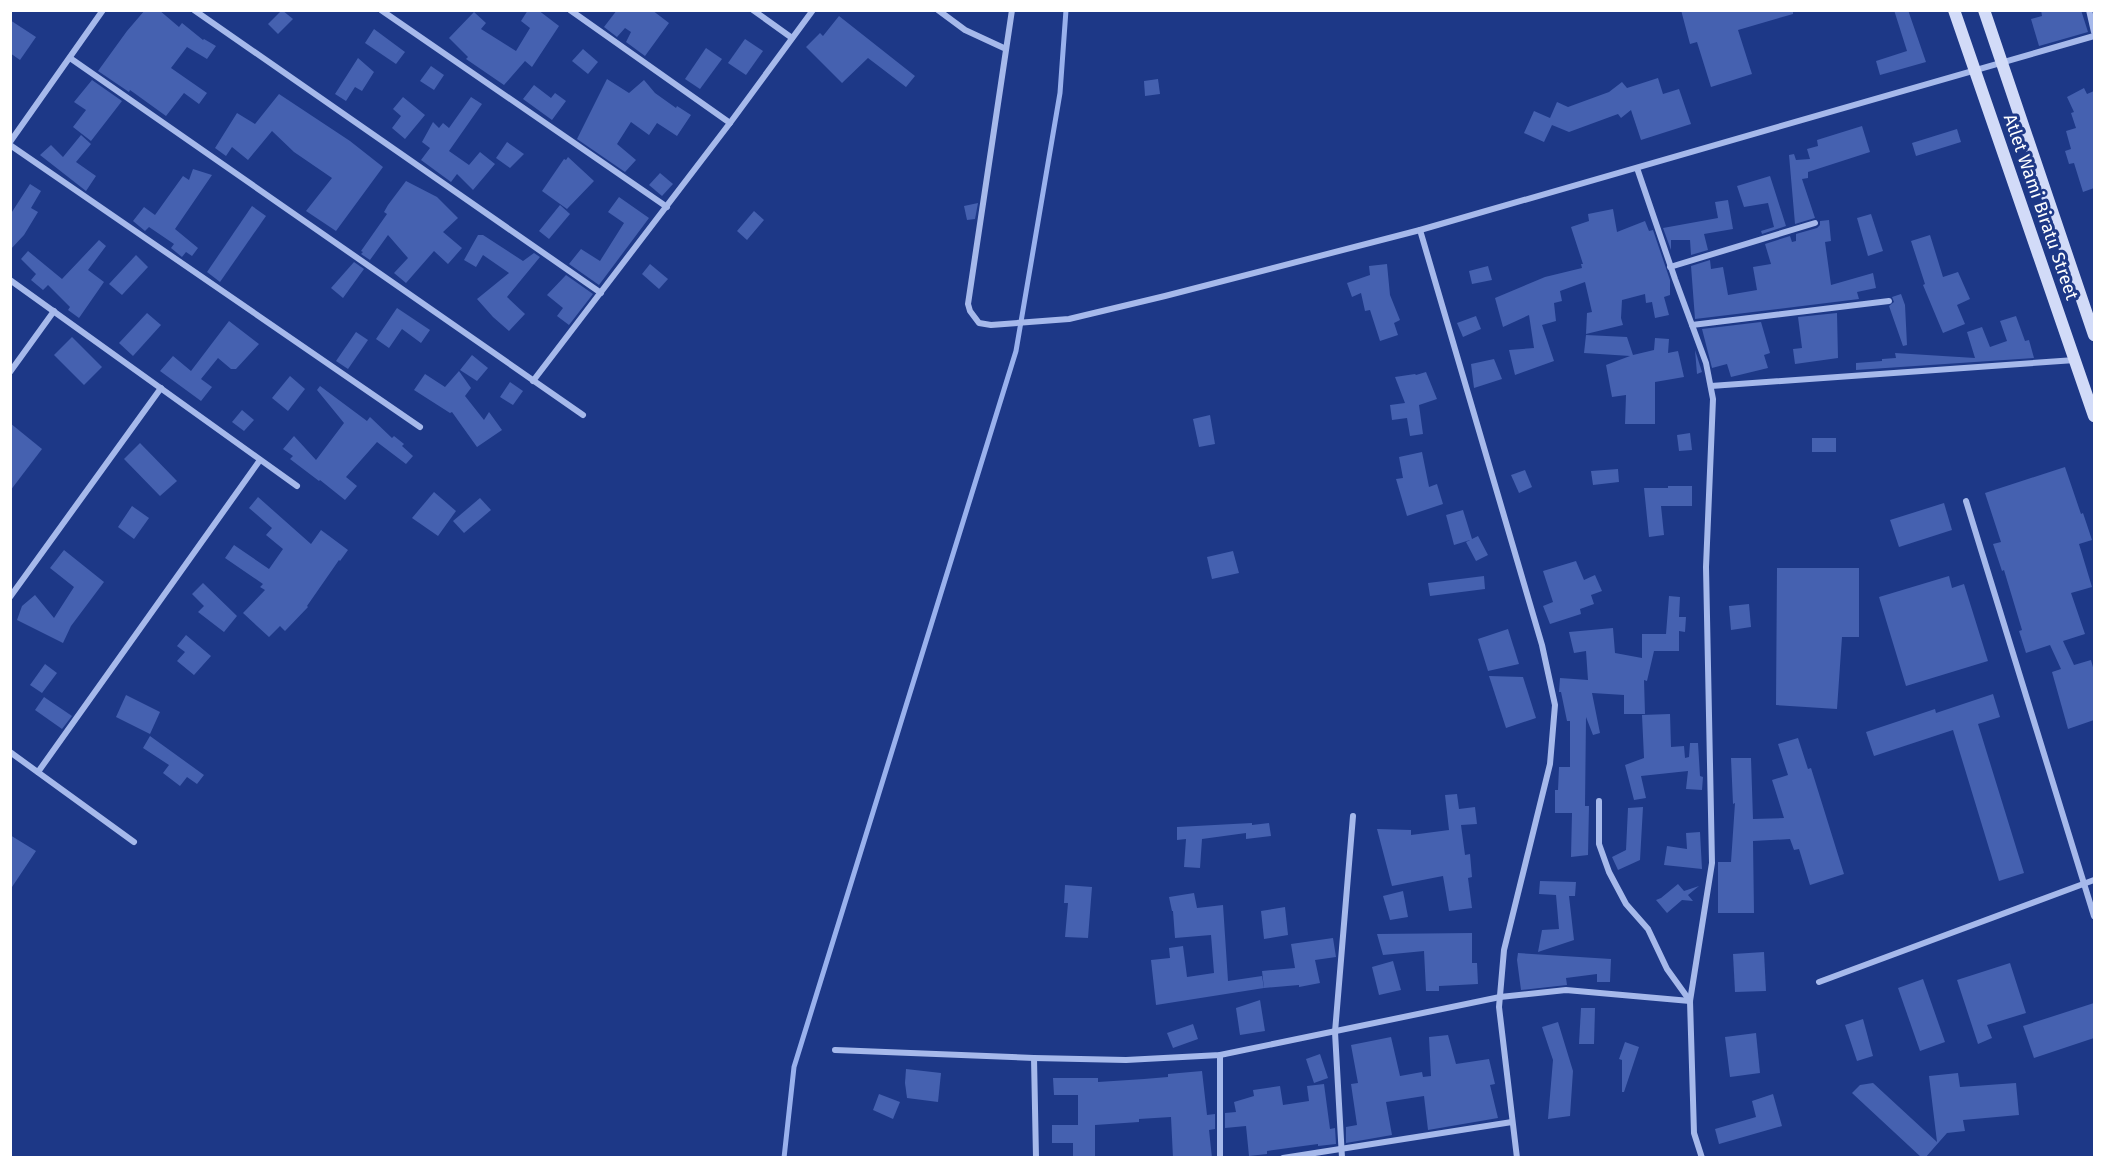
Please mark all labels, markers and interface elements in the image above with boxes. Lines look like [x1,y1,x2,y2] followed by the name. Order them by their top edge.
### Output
[1999,111,2083,303] street label: Atlet Wami Biratu Street

